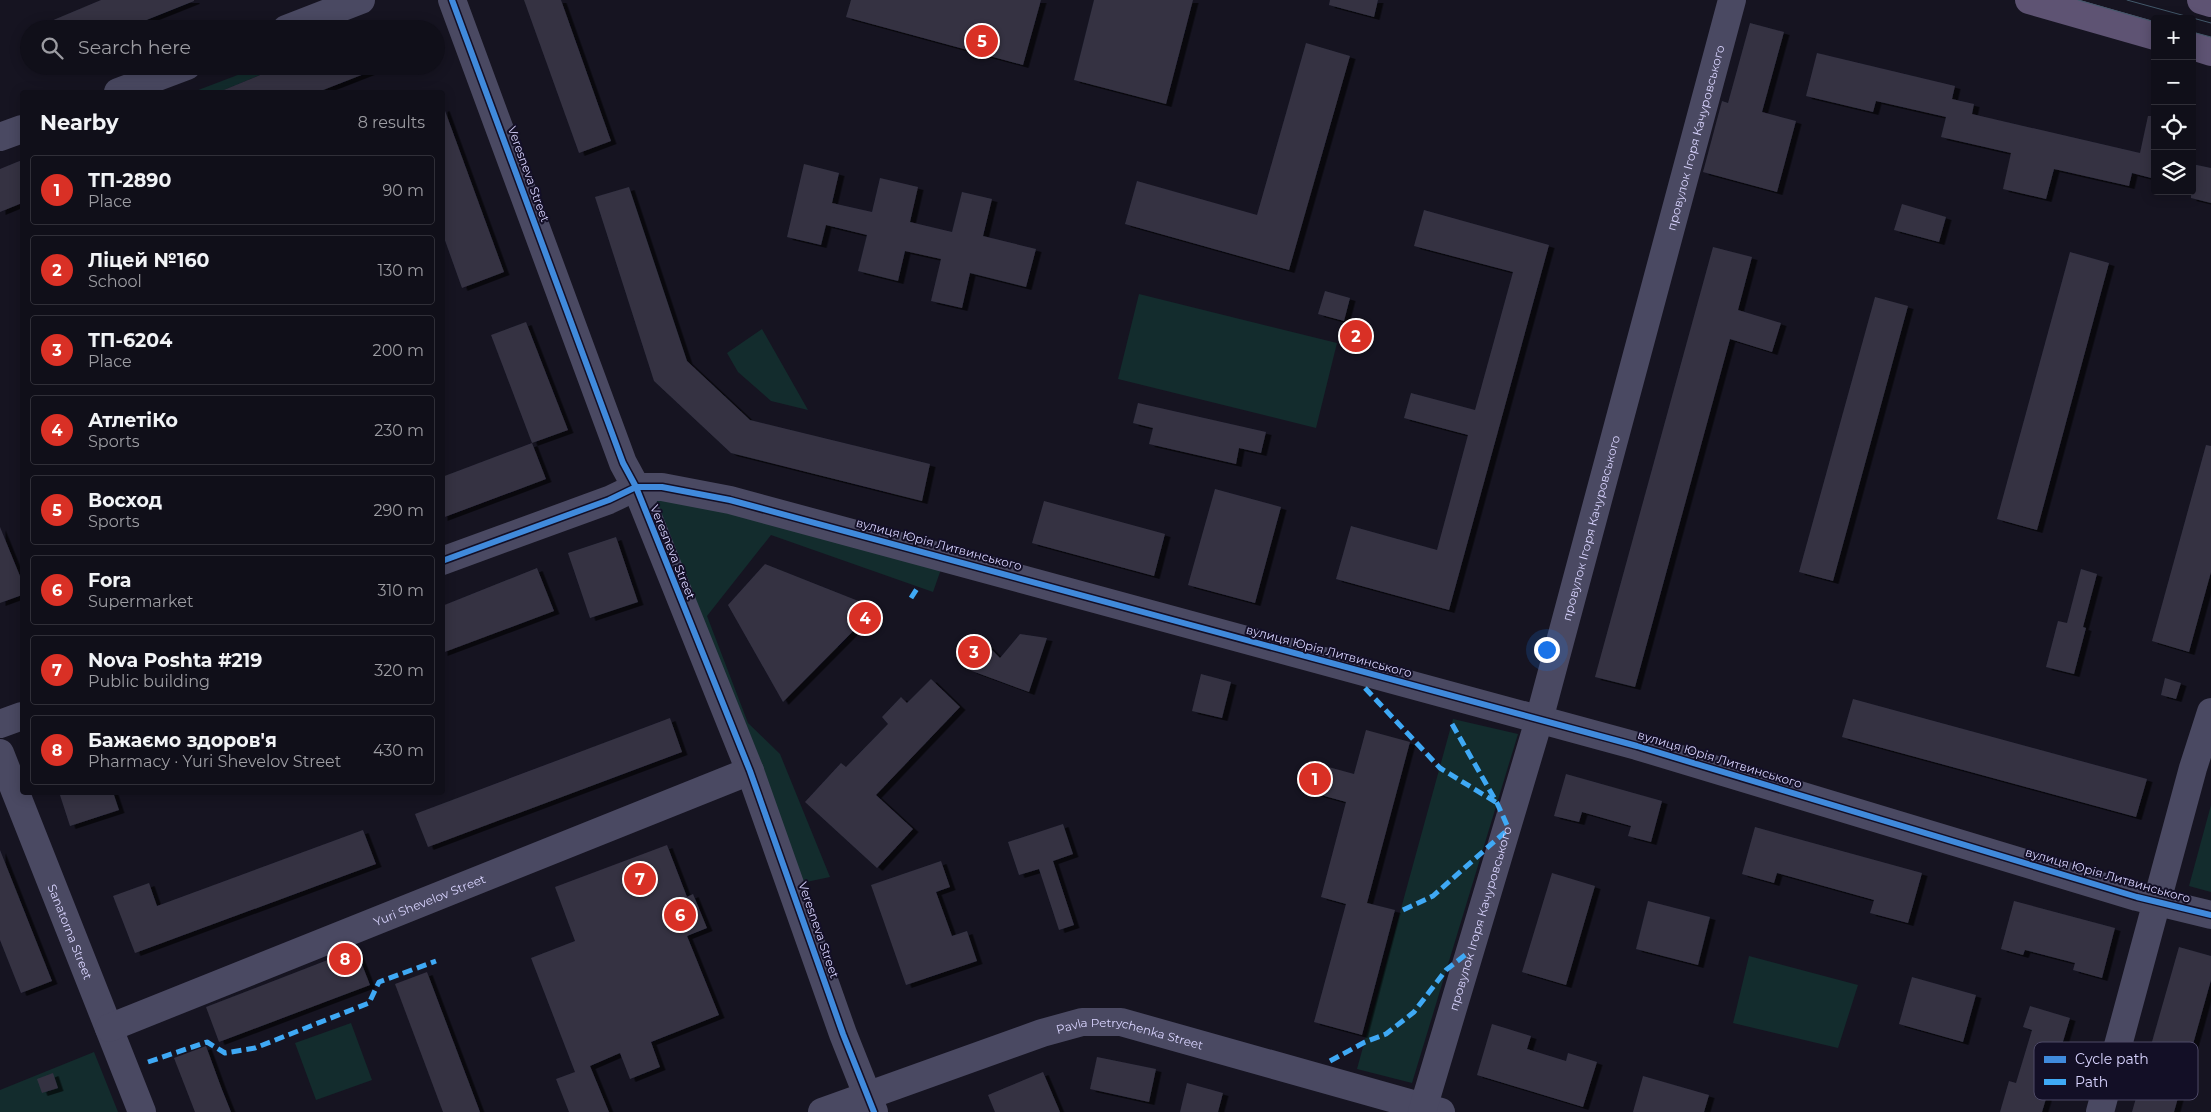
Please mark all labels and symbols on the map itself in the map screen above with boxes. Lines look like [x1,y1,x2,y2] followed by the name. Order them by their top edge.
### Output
[966,22,998,60] pin: 5
[1663,43,1727,232] street label: провулок Ігоря Качуровського
[505,124,553,224] street label: Veresneva Street
[1340,317,1372,355] pin: 2
[1558,433,1623,622] street label: провулок Ігоря Качуровського
[647,502,699,602] street label: Veresneva Street
[854,515,1024,573] street label: вулиця Юрія Литвинського
[849,599,881,637] pin: 4
[1244,622,1414,680] street label: вулиця Юрія Литвинського
[958,633,990,671] pin: 3
[1534,637,1560,663] your location
[1636,727,1804,791] street label: вулиця Юрія Литвинського
[1299,760,1331,798] pin: 1
[1445,824,1514,1012] street label: провулок Ігоря Качуровського
[2024,844,2193,906] street label: вулиця Юрія Литвинського
[624,860,656,898] pin: 7
[371,870,487,929] street label: Yuri Shevelov Street
[796,880,843,980] street label: Veresneva Street
[45,882,96,982] street label: Sanatorna Street
[664,896,696,934] pin: 6
[329,940,361,978] pin: 8
[1054,1015,1205,1052] street label: Pavla Petrychenka Street
[2034,1042,2198,1100] legend
[2075,1050,2149,1068] text: Cycle path
[2075,1073,2108,1091] text: Path

